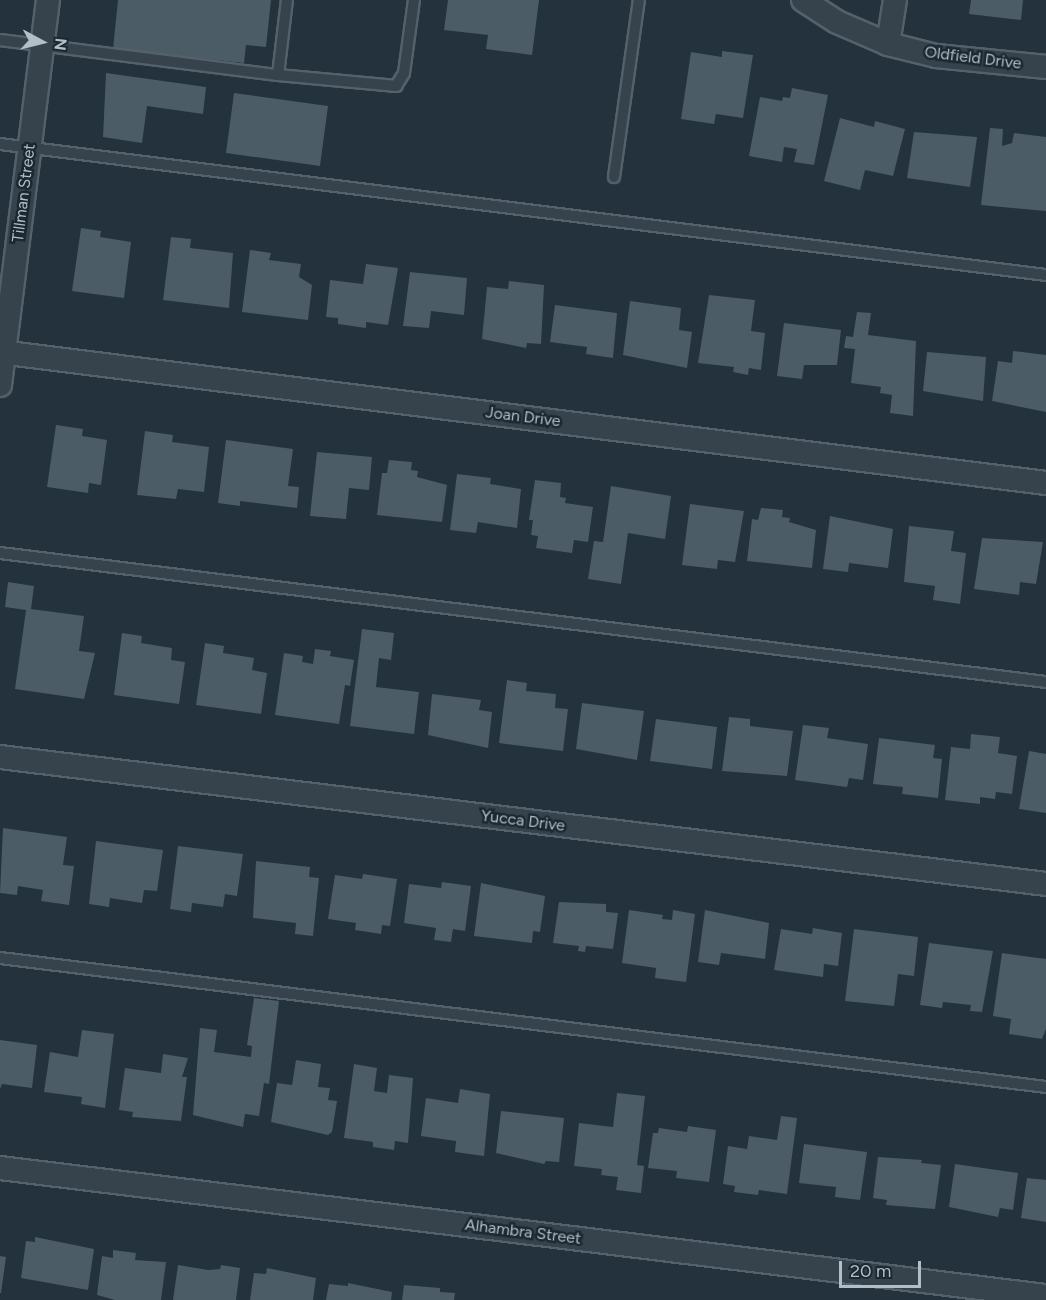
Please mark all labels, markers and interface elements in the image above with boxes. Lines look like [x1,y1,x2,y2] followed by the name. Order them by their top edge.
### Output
[12,12,72,72] north arrow
[50,37,71,52] text: N
[923,43,1023,73] street label: Oldfield Drive
[8,143,40,243] street label: Tillman Street
[484,403,562,431] street label: Joan Drive
[480,806,566,836] street label: Yucca Drive
[464,1215,582,1249] street label: Alhambra Street
[842,1249,924,1287] scale bar
[850,1260,891,1282] text: 20 m

